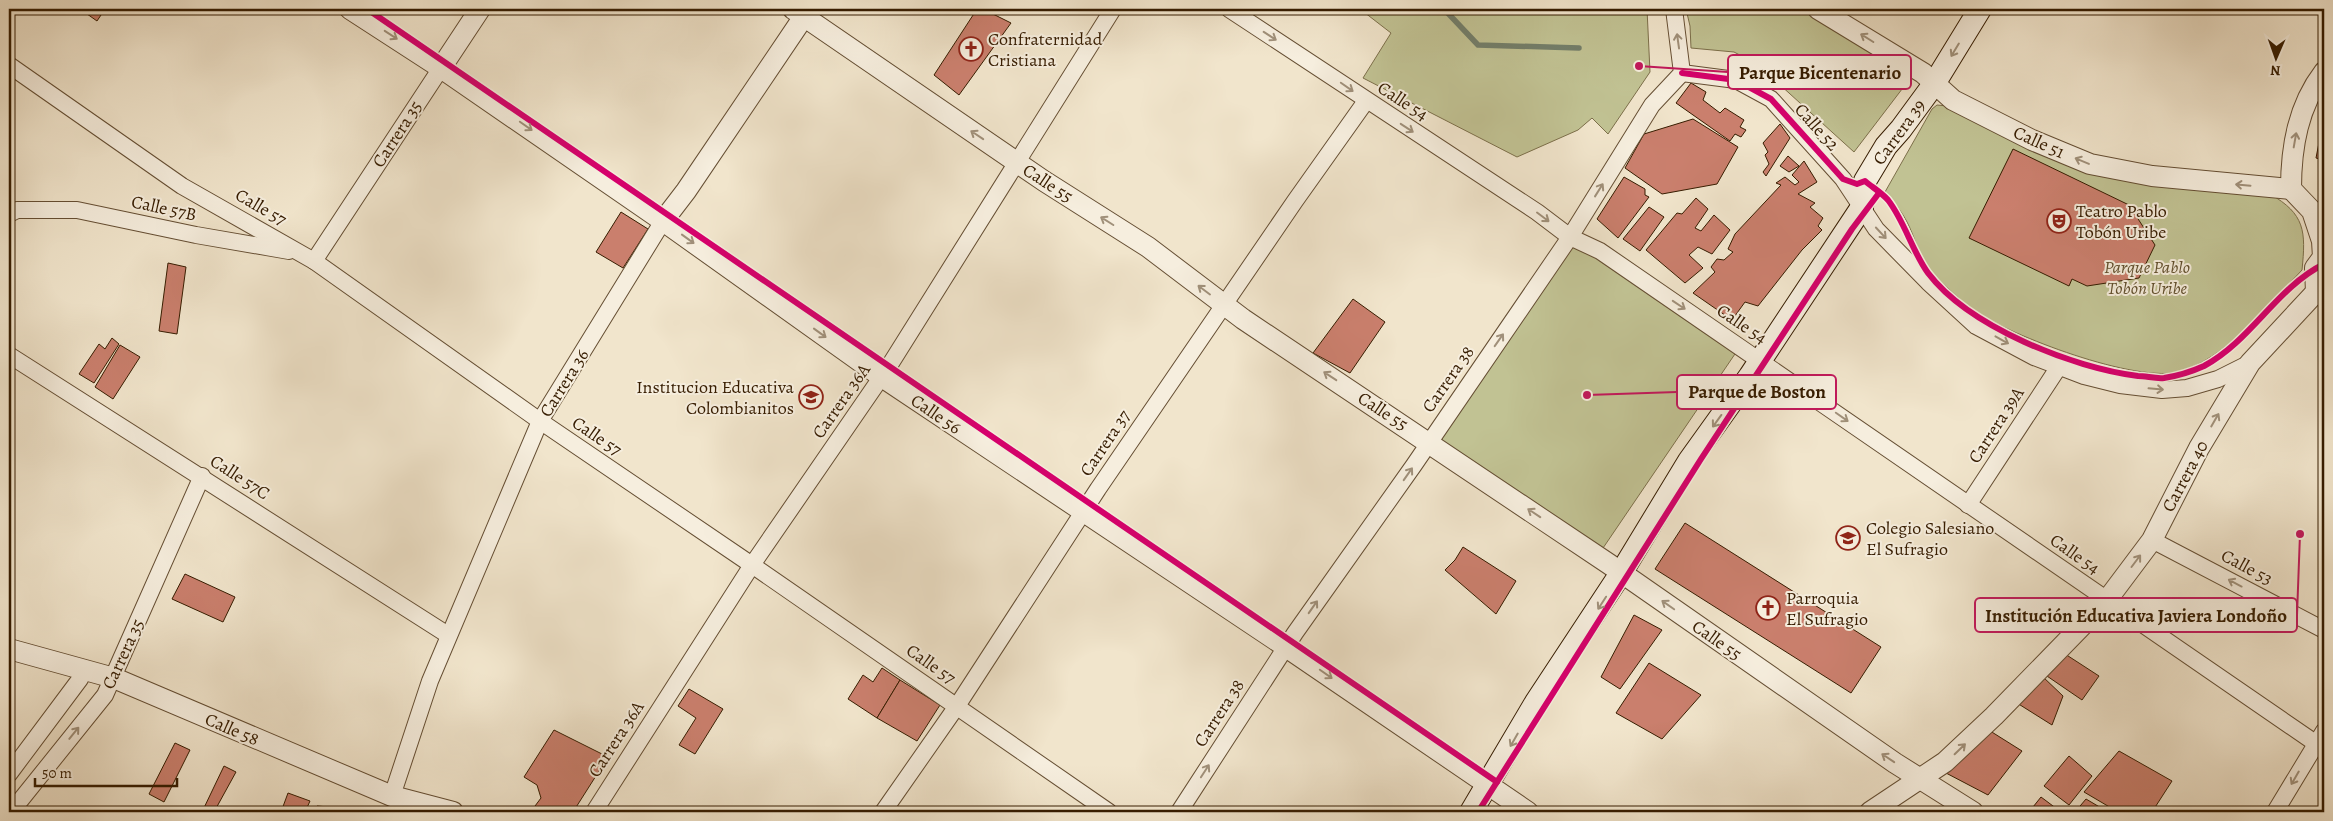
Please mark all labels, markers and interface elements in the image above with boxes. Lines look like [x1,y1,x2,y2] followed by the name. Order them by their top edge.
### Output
[988,27,1103,72] place label: Confraternidad Cristiana
[1263,30,1277,41] one-way arrow
[384,31,398,41] one-way arrow
[1860,32,1874,42] one-way arrow
[2250,32,2300,82] north arrow
[1673,33,1683,49] one-way arrow
[958,36,984,62] church icon: Confraternidad Cristiana
[1949,43,1959,57] one-way arrow
[1728,55,1911,89] callout: Parque Bicentenario
[1739,60,1901,86] text: Parque Bicentenario
[2270,61,2281,80] text: N
[1373,76,1433,126] street label: Calle 54
[1340,82,1354,92] one-way arrow
[1867,94,1931,170] street label: Carrera 39
[366,96,428,172] street label: Carrera 35
[1789,98,1845,156] street label: Calle 52
[2009,120,2069,164] street label: Calle 51
[519,121,533,131] one-way arrow
[1400,123,1414,133] one-way arrow
[971,130,985,140] one-way arrow
[2290,133,2300,149] one-way arrow
[2075,156,2090,165] one-way arrow
[1018,158,1078,208] street label: Calle 55
[2235,180,2251,190] one-way arrow
[231,183,291,231] street label: Calle 57
[1594,184,1604,198] one-way arrow
[129,189,199,227] street label: Calle 57B
[2076,199,2167,244] place label: Teatro Pablo Tobón Uribe
[2046,208,2072,234] theatre icon: Teatro Pablo Tobón Uribe
[1536,212,1550,222] one-way arrow
[1100,216,1114,226] one-way arrow
[1875,227,1887,240] one-way arrow
[681,234,695,244] one-way arrow
[2104,255,2190,300] park label: Parque Pablo Tobón Uribe
[1198,284,1211,295] one-way arrow
[1712,298,1772,350] street label: Calle 54
[1672,300,1686,310] one-way arrow
[813,328,827,338] one-way arrow
[1494,333,1504,347] one-way arrow
[1995,335,2010,345] one-way arrow
[1416,341,1480,417] street label: Carrera 38
[534,344,594,422] street label: Carrera 36
[806,358,876,443] street label: Carrera 36A
[1323,371,1337,381] one-way arrow
[636,375,795,420] place label: Institucion Educativa Colombianitos
[1677,375,1836,409] callout: Parque de Boston
[1688,379,1826,405] text: Parque de Boston
[1962,382,2030,468] street label: Carrera 39A
[798,384,824,410] school or university icon: Institucion Educativa Colombianitos
[2147,384,2163,393] one-way arrow
[1353,386,1413,436] street label: Calle 55
[906,388,966,440] street label: Calle 56
[1074,405,1136,481] street label: Carrera 37
[567,411,627,462] street label: Calle 57
[1834,412,1848,422] one-way arrow
[2211,413,2221,427] one-way arrow
[1712,414,1722,428] one-way arrow
[2156,436,2214,516] street label: Carrera 40
[206,449,274,505] street label: Calle 57C
[1402,468,1413,481] one-way arrow
[1527,508,1541,518] one-way arrow
[1866,516,1994,561] place label: Colegio Salesiano El Sufragio
[1835,525,1861,551] school or university icon: Colegio Salesiano El Sufragio
[2045,528,2105,580] street label: Calle 54
[2217,543,2277,591] street label: Calle 53
[2131,554,2141,568] one-way arrow
[2227,578,2242,588] one-way arrow
[1786,586,1868,631] place label: Parroquia El Sufragio
[1597,595,1607,609] one-way arrow
[1755,595,1781,621] church icon: Parroquia El Sufragio
[1975,598,2297,632] callout: Institución Educativa Javiera Londoño
[1308,600,1318,614] one-way arrow
[1661,600,1675,610] one-way arrow
[1985,603,2287,629] text: Institución Educativa Javiera Londoño
[1687,614,1747,666] street label: Calle 55
[96,615,150,693] street label: Carrera 35
[901,638,961,690] street label: Calle 57
[1319,669,1333,679] one-way arrow
[1188,675,1250,751] street label: Carrera 38
[582,696,650,782] street label: Carrera 36A
[201,707,263,751] street label: Calle 58
[69,727,80,740] one-way arrow
[1509,732,1519,746] one-way arrow
[1953,743,1966,755] one-way arrow
[1881,753,1895,763] one-way arrow
[35,756,178,788] scale bar
[42,763,72,783] text: 50 m
[1200,765,1210,779] one-way arrow
[2290,770,2300,785] one-way arrow

